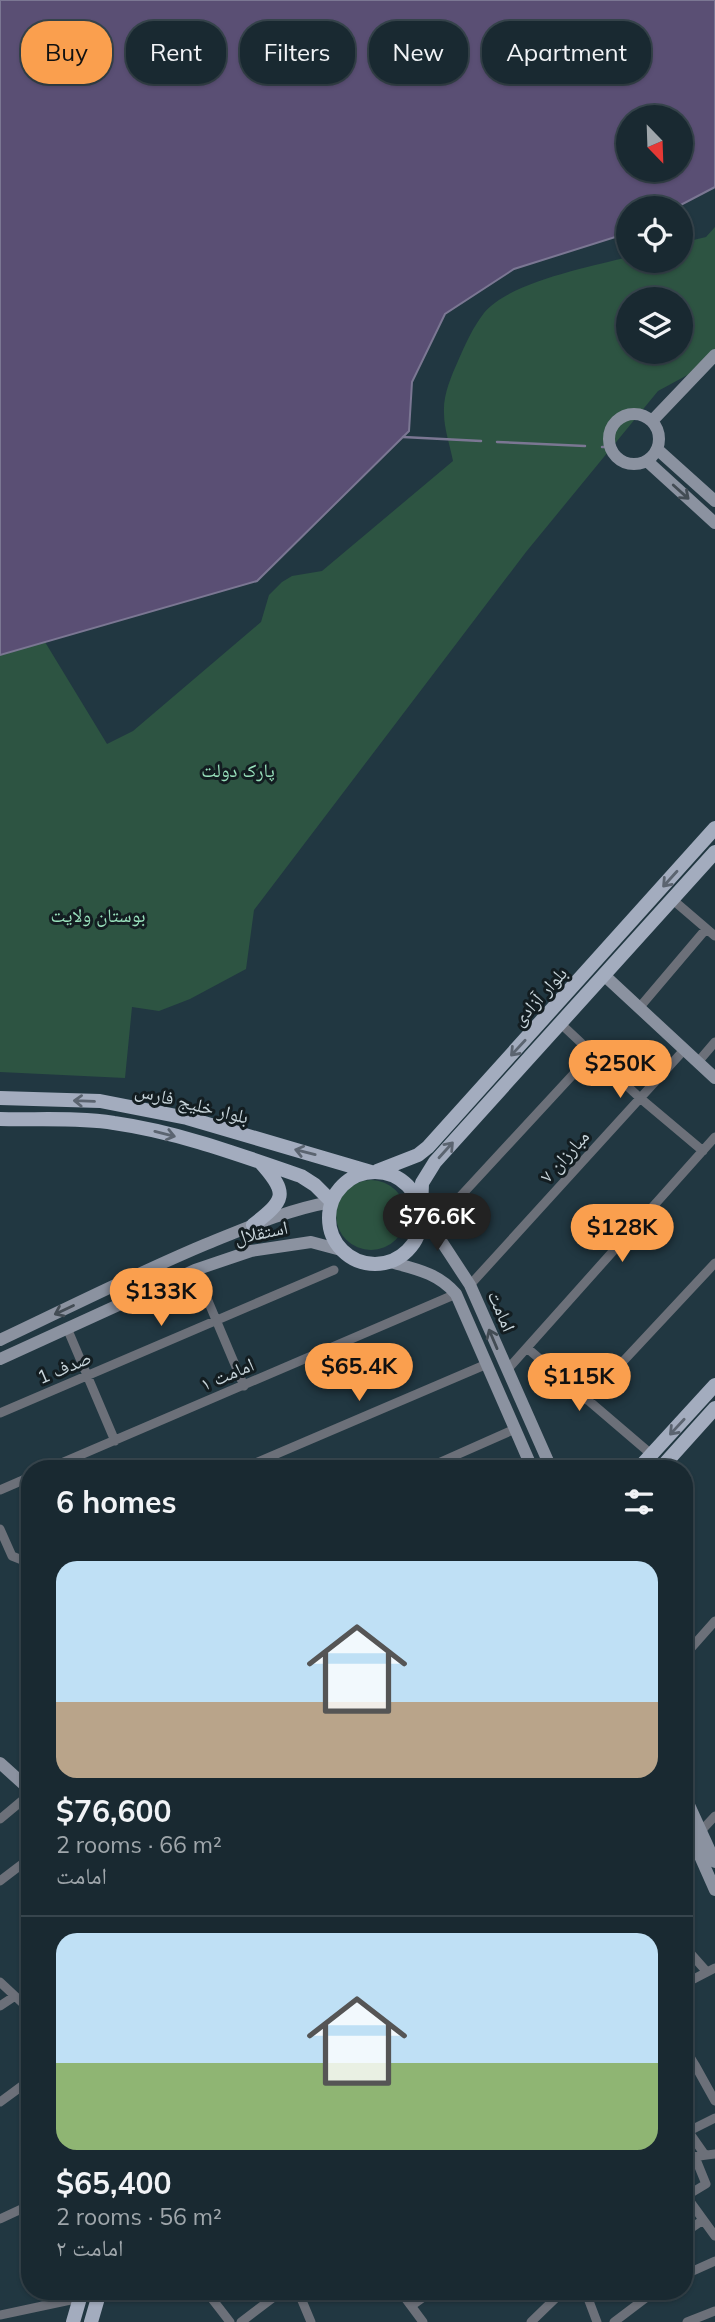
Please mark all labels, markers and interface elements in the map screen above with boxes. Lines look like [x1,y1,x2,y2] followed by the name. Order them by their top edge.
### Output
[21,21,112,84] chip: Buy
[126,21,226,84] chip: Rent
[240,21,355,84] chip: Filters
[369,21,468,84] chip: New
[482,21,651,84] chip: Apartment
[616,105,693,182] north arrow
[616,105,693,364] map controls
[616,196,693,273] button: locate
[616,287,693,364] button: layers
[672,484,690,500] one-way arrow
[201,758,275,782] park label: پارک دولت
[661,870,678,887] one-way arrow
[50,903,146,927] park label: بوستان ولایت
[506,961,572,1031] street label: بلوار آزادی
[509,1039,526,1056] one-way arrow
[571,1040,669,1100] pin: $250K
[585,1048,655,1077] text: $250K
[133,1077,251,1130] street label: بلوار خلیج فارس
[73,1094,96,1107] one-way arrow
[534,1125,594,1187] street label: مبارزان ۷
[153,1127,176,1141] one-way arrow
[438,1141,454,1159] one-way arrow
[295,1145,317,1158] one-way arrow
[380,1194,494,1253] pin: $76.6K
[399,1201,475,1230] text: $76.6K
[573,1204,671,1264] pin: $128K
[587,1212,657,1241] text: $128K
[232,1215,290,1249] street label: استقلال
[112,1268,210,1328] pin: $133K
[126,1276,196,1305] text: $133K
[483,1287,521,1335] street label: امامت
[54,1304,75,1317] one-way arrow
[486,1329,499,1350] one-way arrow
[302,1344,416,1403] pin: $65.4K
[33,1345,95,1389] street label: صدف 1
[321,1351,397,1380] text: $65.4K
[197,1352,257,1396] street label: امامت ۱
[530,1354,628,1413] pin: $115K
[544,1361,614,1390] text: $115K
[668,1418,685,1435] one-way arrow
[56,1483,177,1521] text: 6 homes
[620,1483,658,1521] icon: filters
[294,1606,420,1732] icon: home
[56,1792,171,1830] text: $76,600
[56,1830,222,1859] text: 2 rooms · 66 m²
[56,1861,107,1890] text: امامت
[294,1978,420,2104] icon: home
[56,2164,171,2202] text: $65,400
[56,2202,222,2231] text: 2 rooms · 56 m²
[56,2233,123,2262] text: امامت ۲

